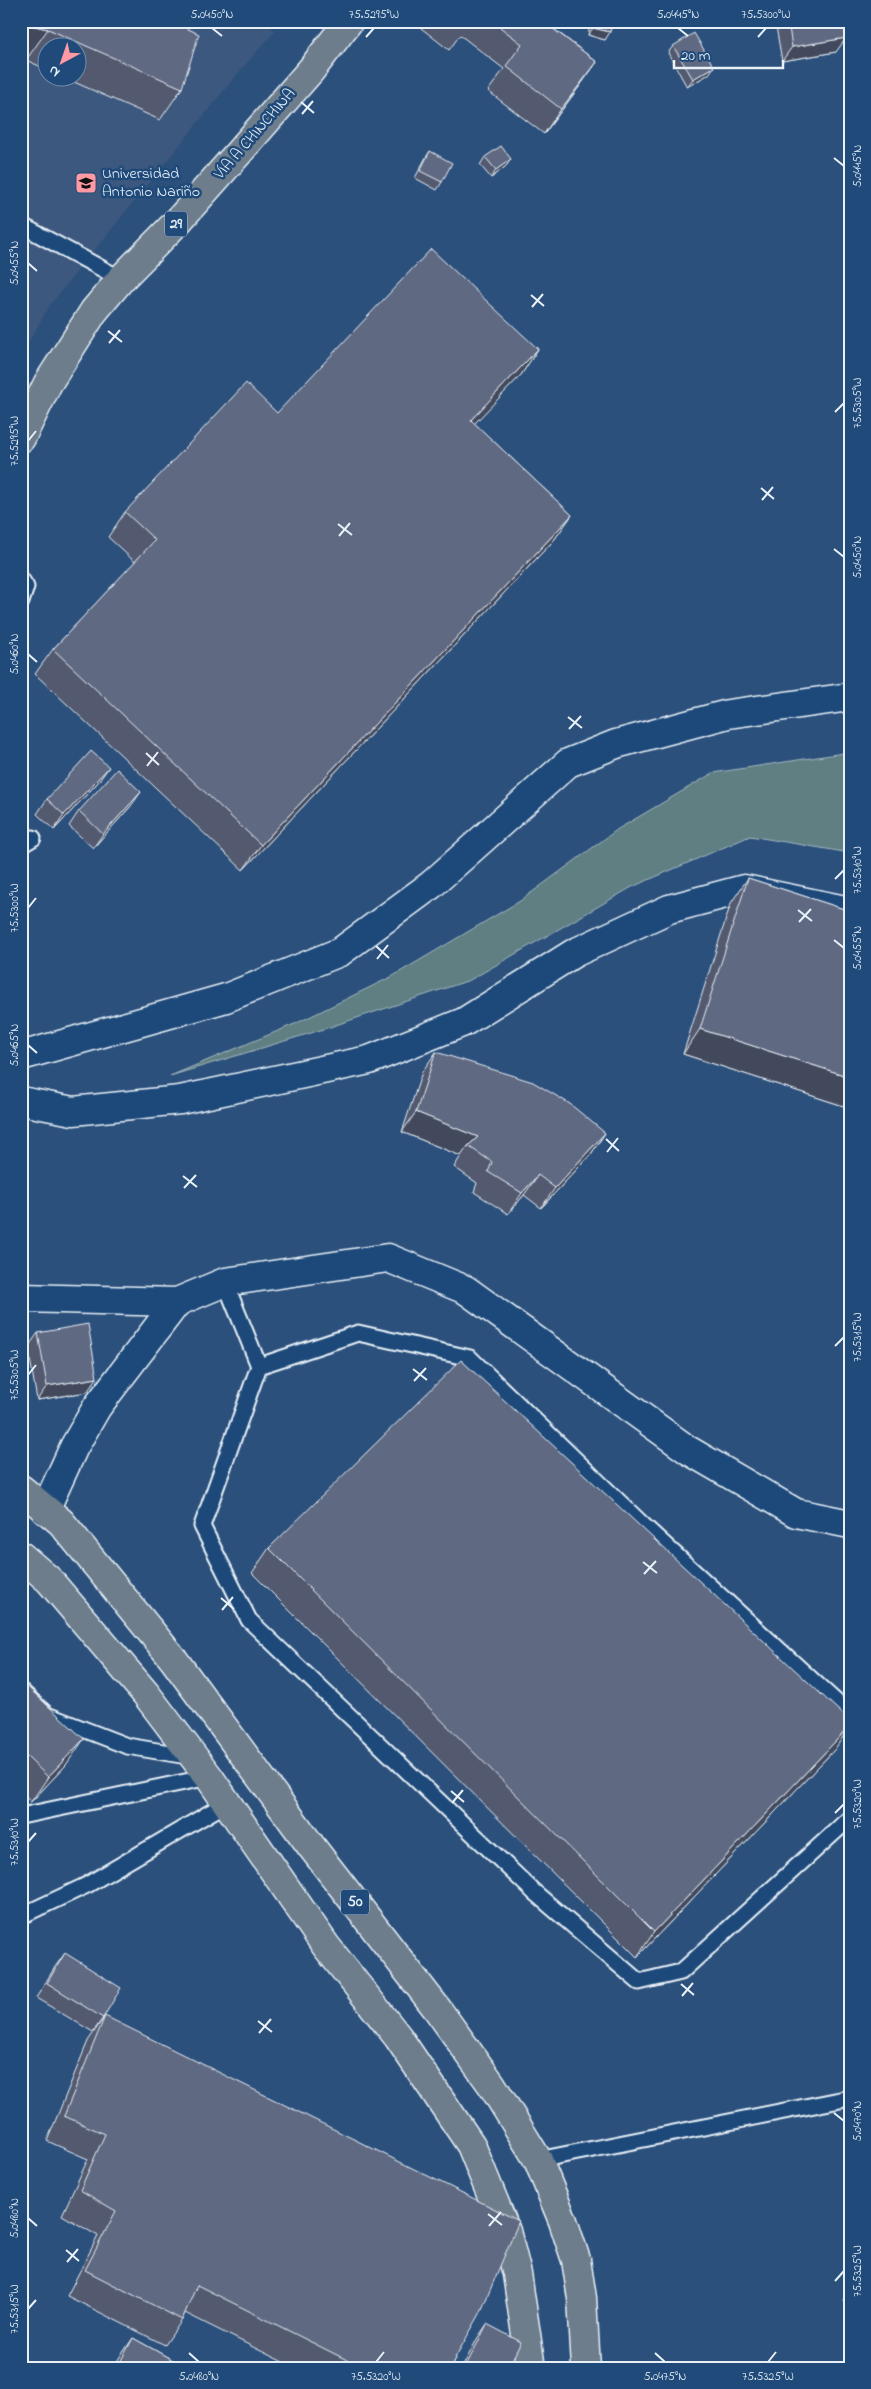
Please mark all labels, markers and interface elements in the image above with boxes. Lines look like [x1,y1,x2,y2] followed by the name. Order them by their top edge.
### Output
[191,6,233,24] text: 5.0450°N
[349,6,399,24] text: 75.5295°W
[657,6,699,24] text: 5.0445°N
[742,6,790,24] text: 75.5300°W
[38,38,88,88] north arrow
[674,38,782,70] scale bar
[681,45,711,67] text: 20 m
[44,60,65,82] text: N
[208,83,302,186] street label: VÍA A CHINCHINA
[849,145,867,187] text: 5.0445°N
[102,162,200,204] place label: Universidad Antonio Nariño
[74,171,98,195] school or university icon: Universidad Antonio Nariño
[165,212,187,236] road number: 29
[6,241,24,285] text: 5.0455°N
[849,378,867,428] text: 75.5305°W
[6,416,24,466] text: 75.5295°W
[849,536,867,578] text: 5.0450°N
[6,633,24,675] text: 5.0460°N
[849,846,867,894] text: 75.5310°W
[6,884,24,932] text: 75.5300°W
[849,926,867,970] text: 5.0455°N
[6,1024,24,1066] text: 5.0465°N
[849,1312,867,1362] text: 75.5315°W
[6,1350,24,1400] text: 75.5305°W
[849,1779,867,1829] text: 75.5320°W
[6,1818,24,1866] text: 75.5310°W
[341,1890,369,1914] road number: 50
[849,2101,867,2141] text: 5.0470°N
[6,2198,24,2238] text: 5.0480°N
[849,2245,867,2297] text: 75.5325°W
[6,2284,24,2334] text: 75.5315°W
[179,2368,219,2386] text: 5.0480°N
[351,2368,401,2386] text: 75.5320°W
[644,2368,686,2386] text: 5.0475°N
[742,2368,794,2386] text: 75.5325°W

